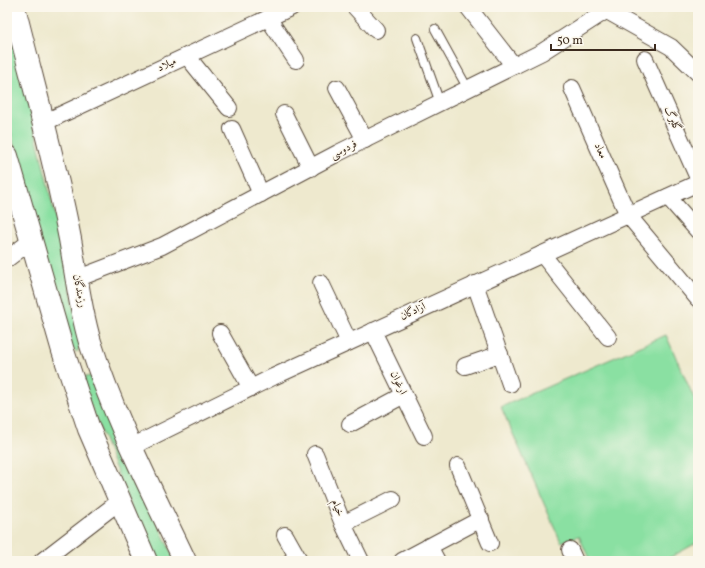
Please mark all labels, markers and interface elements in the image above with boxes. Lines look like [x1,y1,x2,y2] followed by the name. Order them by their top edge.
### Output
[551,26,655,52] scale bar
[557,33,583,49] text: 50 m
[155,54,179,76] street label: میلاد
[660,104,685,134] street label: گلبرگ
[328,137,360,163] street label: فردوسی
[590,141,610,161] street label: معاد
[68,273,91,309] street label: رزمندگان
[397,298,430,324] street label: آزادگان
[386,369,410,397] street label: ارغوان
[326,497,347,519] street label: خیام

